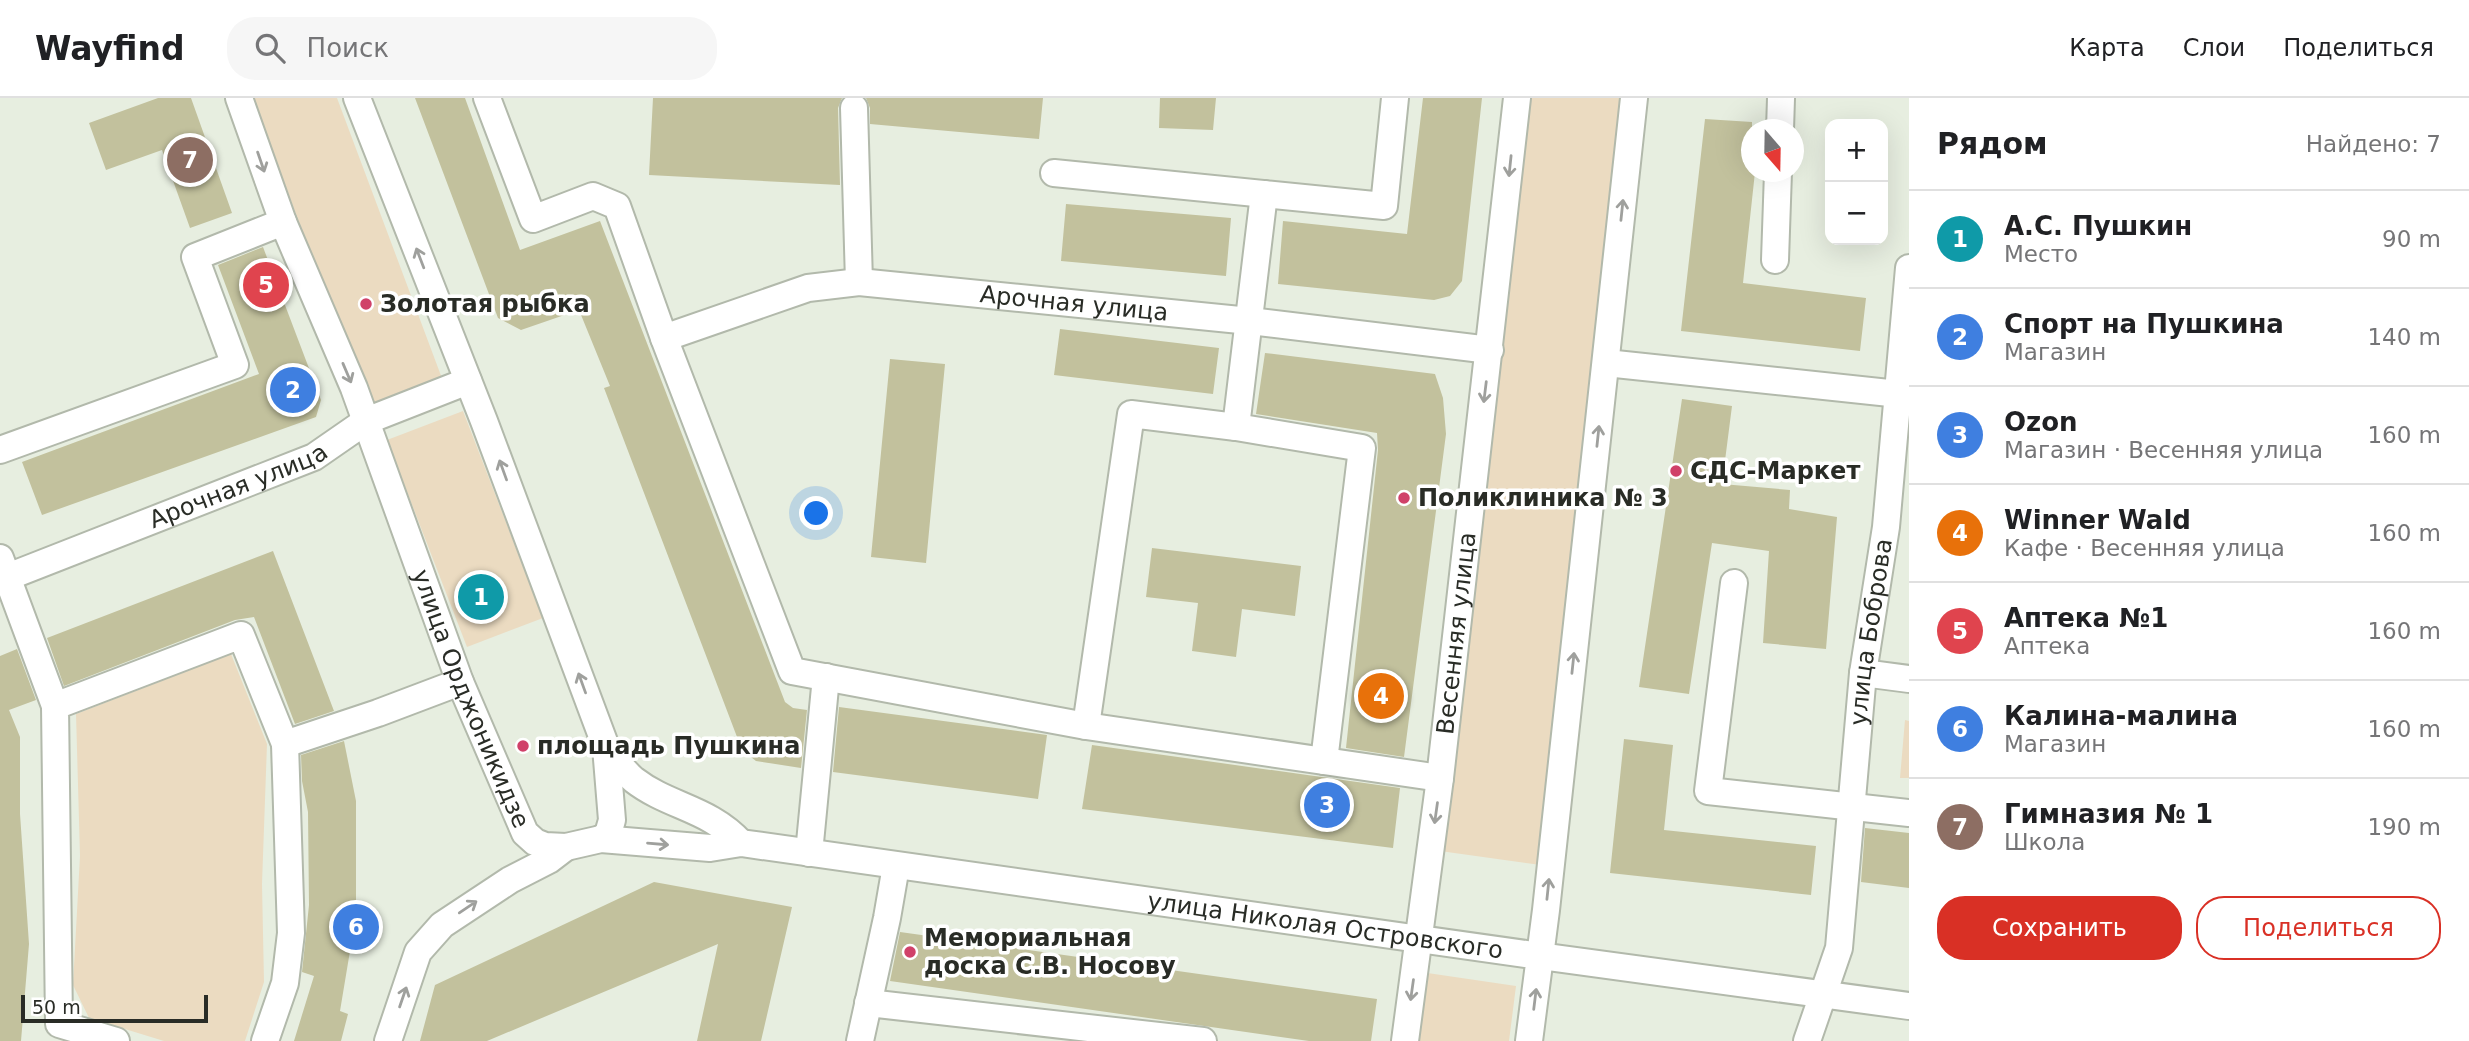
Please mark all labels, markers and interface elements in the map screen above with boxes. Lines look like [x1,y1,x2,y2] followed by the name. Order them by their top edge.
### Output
[227,17,717,80] search box
[35,29,185,68] text: Wayfind
[251,29,289,67] icon: search
[307,33,389,63] text: Поиск
[2069,34,2145,62] text: Карта
[2183,34,2245,62] text: Слои
[2283,34,2434,62] text: Поделиться
[1741,119,1804,182] north arrow
[1825,119,1888,245] map controls
[1825,119,1888,182] button: +
[1937,126,2048,161] text: Рядом
[2306,131,2441,157] text: Найдено: 7
[167,134,213,186] pin: 7
[256,151,268,173] one-way arrow
[1503,154,1516,177] one-way arrow
[1825,182,1888,245] button: −
[1616,199,1629,222] one-way arrow
[2004,211,2192,241] text: А.С. Пушкин
[1952,226,1968,252] text: 1
[2382,226,2441,252] text: 90 m
[2004,241,2078,267] text: Место
[412,248,425,270] one-way arrow
[243,259,289,311] pin: 5
[979,280,1170,327] street label: Арочная улица
[380,290,590,318] place label: Золотая рыбка
[358,296,374,312] marker: Золотая рыбка
[2004,309,2284,339] text: Спорт на Пушкина
[1952,324,1968,350] text: 2
[2367,324,2441,350] text: 140 m
[2004,339,2106,365] text: Магазин
[342,362,355,383] one-way arrow
[270,364,316,416] pin: 2
[1479,380,1492,403] one-way arrow
[2004,407,2078,437] text: Ozon
[1952,422,1968,448] text: 3
[2367,422,2441,448] text: 160 m
[1592,426,1605,448] one-way arrow
[2004,437,2323,463] text: Магазин · Весенняя улица
[145,438,333,534] street label: Арочная улица
[1690,457,1860,485] place label: СДС-Маркет
[495,460,508,482] one-way arrow
[1668,463,1684,479] marker: СДС-Маркет
[1418,484,1668,512] place label: Поликлиника № 3
[1396,490,1412,506] marker: Поликлиника № 3
[799,496,833,530] your location
[2004,505,2191,535] text: Winner Wald
[1952,520,1968,546] text: 4
[2367,520,2441,546] text: 160 m
[1431,531,1482,736] street label: Весенняя улица
[2004,535,2285,561] text: Кафе · Весенняя улица
[1844,537,1898,727] street label: улица Боброва
[407,565,535,832] street label: улица Орджоникидзе
[458,571,504,623] pin: 1
[2004,603,2168,633] text: Аптека №1
[1952,618,1968,644] text: 5
[2367,618,2441,644] text: 160 m
[2004,633,2090,659] text: Аптека
[1567,652,1580,674] one-way arrow
[1358,670,1404,722] pin: 4
[575,673,587,695] one-way arrow
[2004,701,2238,731] text: Калина-малина
[1952,716,1968,742] text: 6
[2367,716,2441,742] text: 160 m
[2004,731,2106,757] text: Магазин
[537,732,800,760] place label: площадь Пушкина
[515,738,531,754] marker: площадь Пушкина
[1304,779,1350,831] pin: 3
[2004,799,2213,829] text: Гимназия № 1
[1429,801,1442,824] one-way arrow
[1952,814,1968,840] text: 7
[2367,814,2441,840] text: 190 m
[2004,829,2085,855] text: Школа
[646,838,669,851] one-way arrow
[1542,878,1555,901] one-way arrow
[1146,887,1505,965] street label: улица Николая Островского
[1937,896,2182,960] button: Сохранить
[2196,896,2441,960] button: Поделиться
[458,899,478,913] one-way arrow
[333,901,379,953] pin: 6
[924,924,1176,980] place label: Мемориальная доска С.В. Носову
[902,944,918,960] marker: Мемориальная доска С.В. Носову
[1405,978,1418,1001] one-way arrow
[398,986,410,1008] one-way arrow
[1528,988,1541,1011] one-way arrow
[21,992,208,1024] scale bar
[32,996,81,1018] text: 50 m

